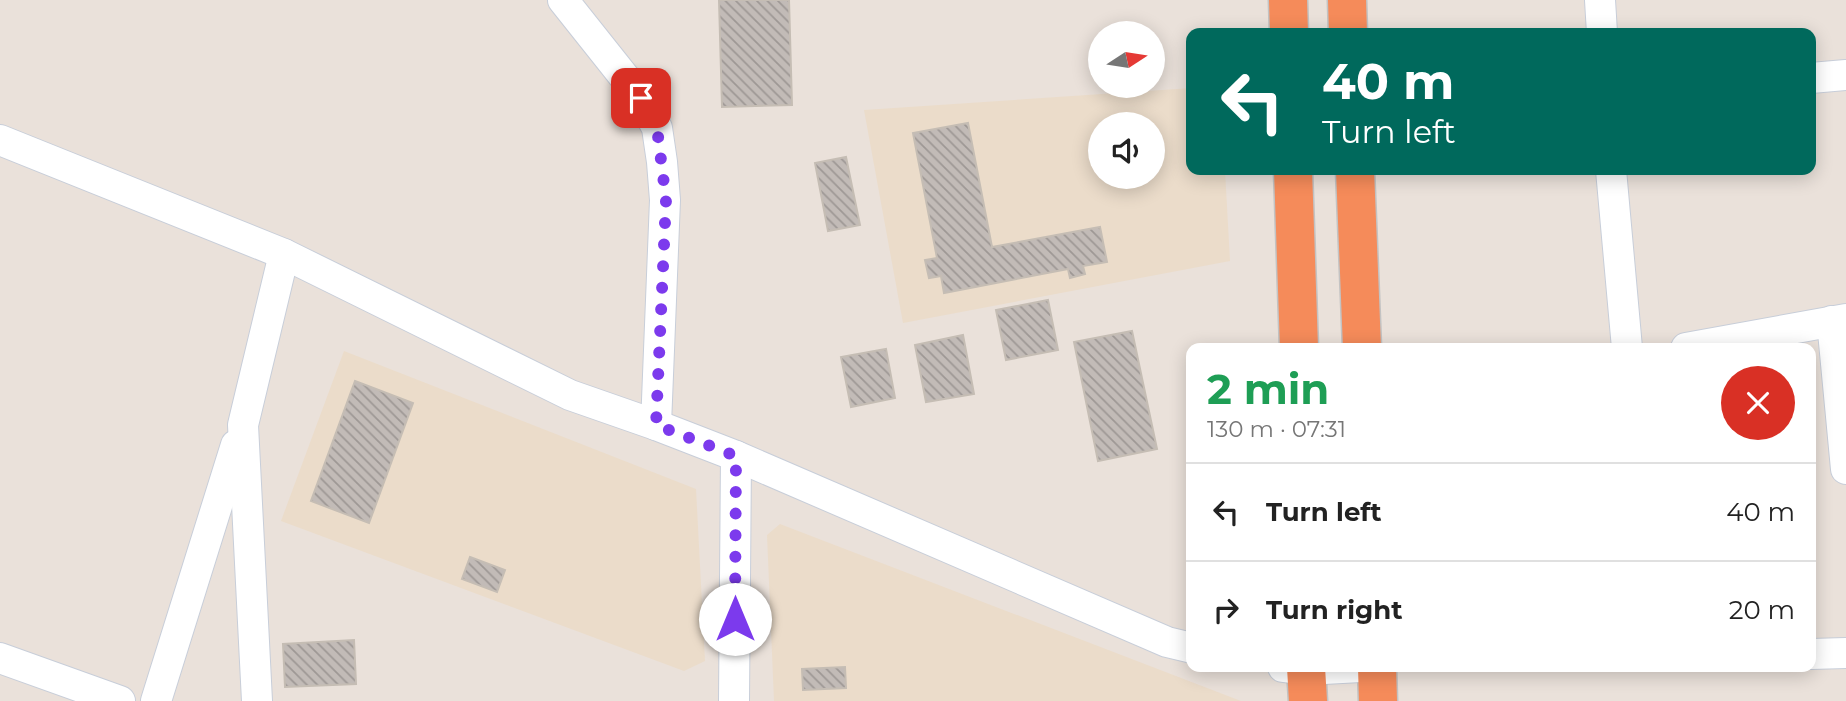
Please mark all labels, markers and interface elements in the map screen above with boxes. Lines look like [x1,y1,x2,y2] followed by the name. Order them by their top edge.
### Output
[1088,21,1166,98] north arrow
[1088,21,1165,189] map controls
[1322,52,1454,111] text: 40 m
[1207,56,1298,147] icon: left
[611,68,671,128] pin
[622,79,660,117] icon: arrive
[1088,112,1165,189] button: sound
[1322,112,1456,151] text: Turn left
[1207,363,1329,415] text: 2 min
[1721,366,1795,440] button: close
[1207,415,1346,443] text: 130 m · 07:31
[1207,493,1245,531] icon: left
[1266,496,1382,528] text: Turn left
[1726,496,1795,528] text: 40 m
[698,582,772,656] position arrow
[1207,591,1245,629] icon: right
[1266,594,1402,626] text: Turn right
[1729,594,1795,626] text: 20 m

